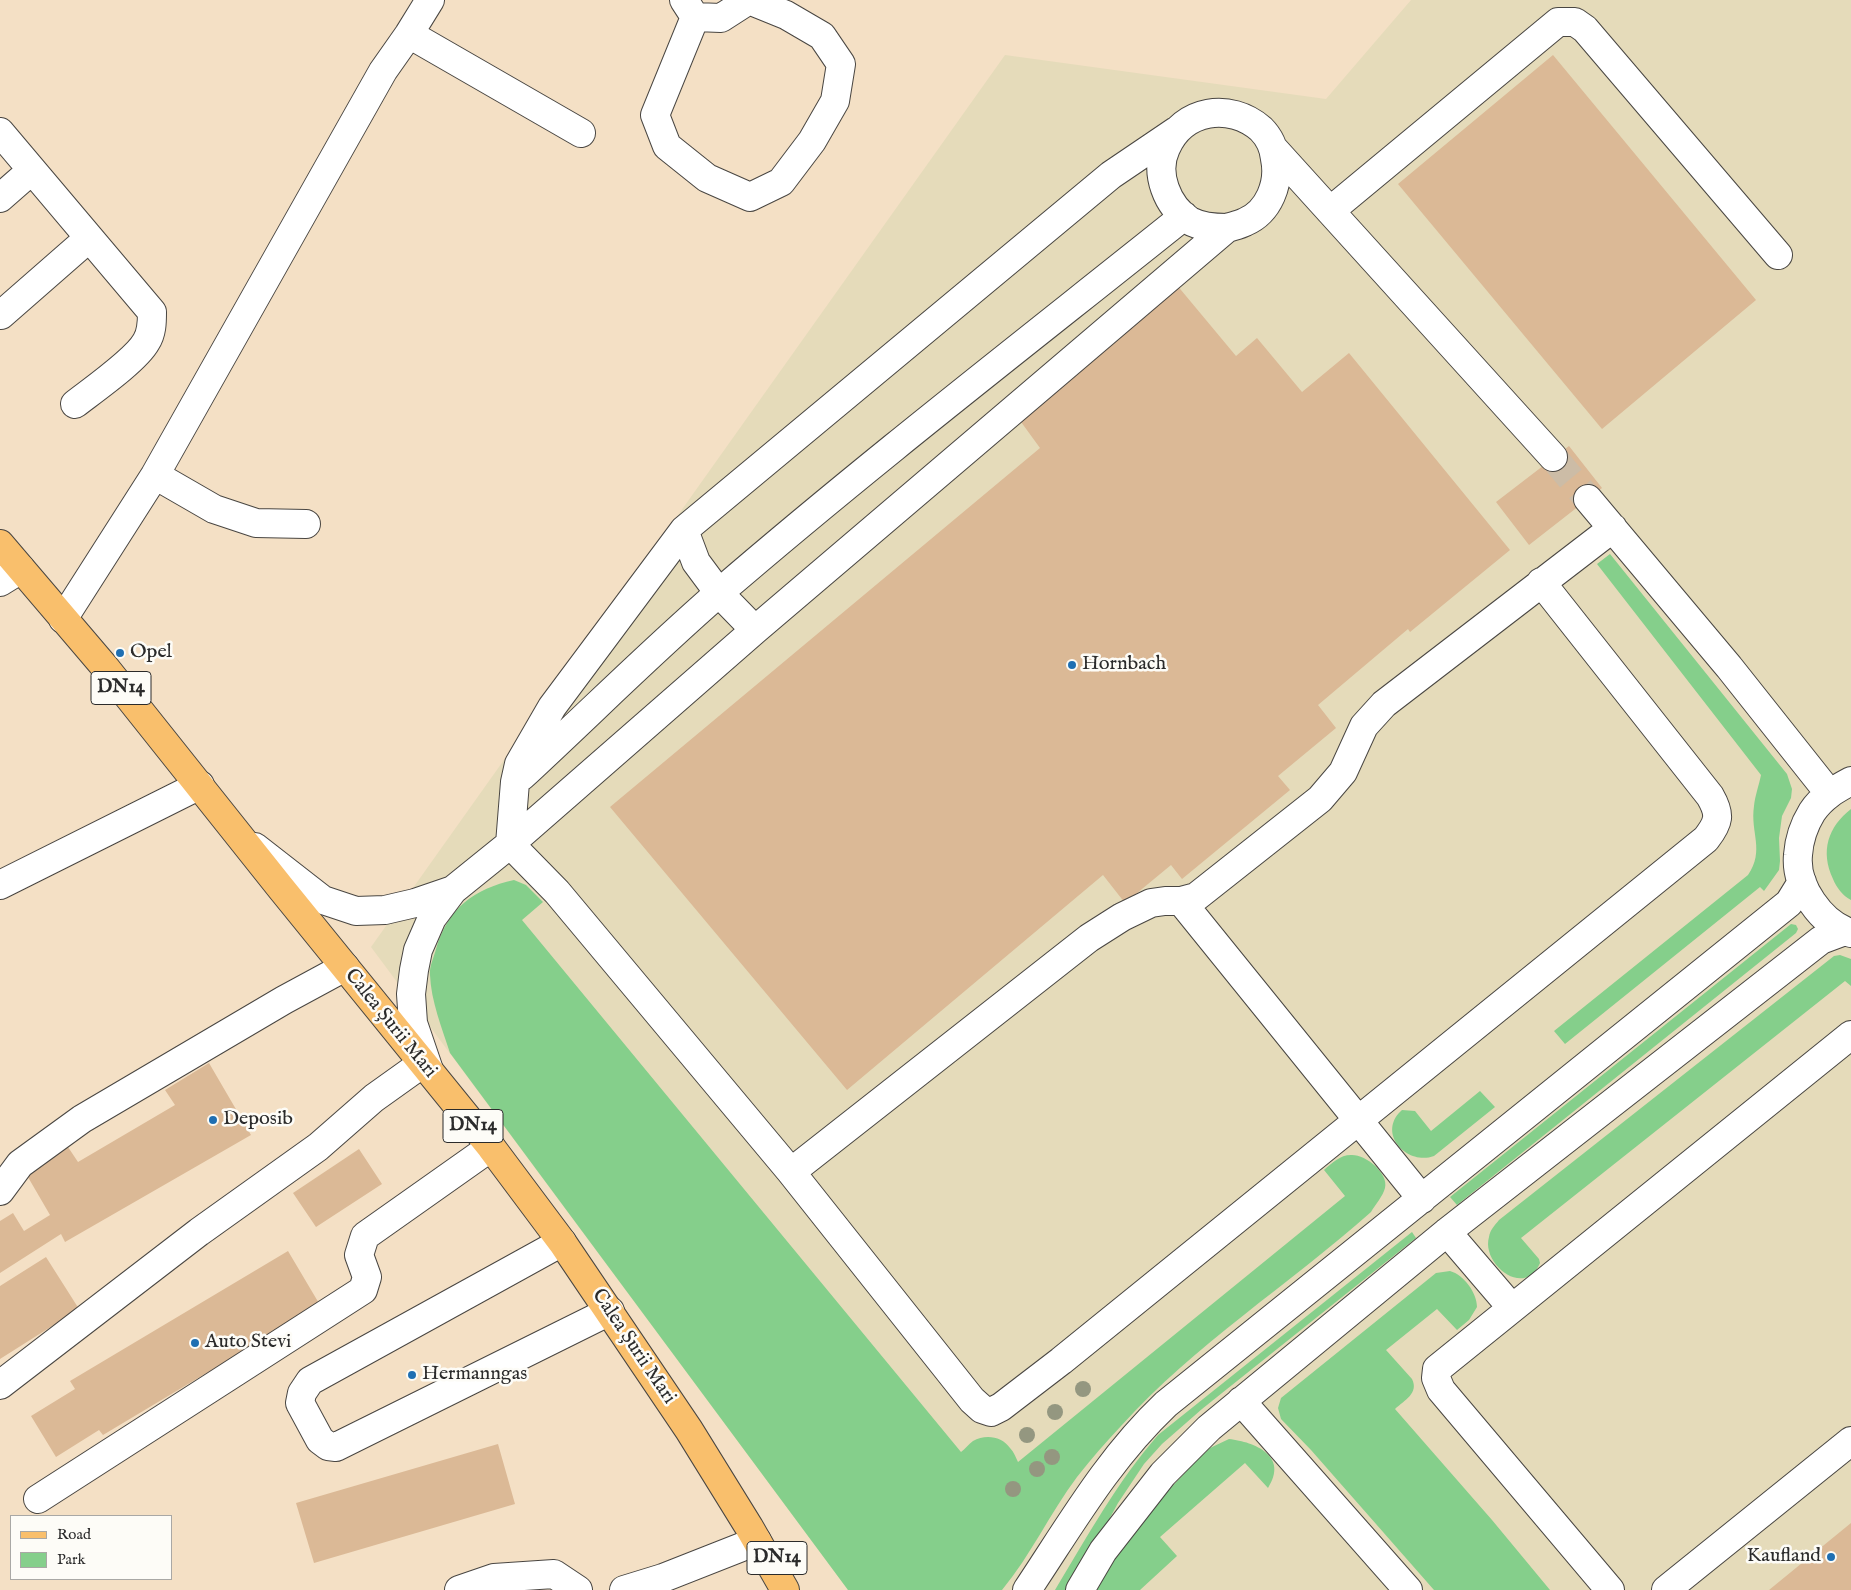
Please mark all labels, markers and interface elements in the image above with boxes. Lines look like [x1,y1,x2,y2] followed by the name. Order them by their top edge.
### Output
[130,641,172,665] place label: Opel
[114,647,126,659] marker: Opel
[1082,653,1166,677] place label: Hornbach
[1066,659,1078,671] marker: Hornbach
[91,671,151,704] road number: DN14
[339,964,441,1084] street label: Calea Șurii Mari
[223,1108,293,1132] place label: Deposib
[443,1110,503,1142] road number: DN14
[207,1114,219,1126] marker: Deposib
[586,1285,680,1409] street label: Calea Șurii Mari
[205,1331,291,1355] place label: Auto Stevi
[189,1337,201,1349] marker: Auto Stevi
[422,1363,527,1387] place label: Hermanngas
[406,1369,418,1381] marker: Hermanngas
[10,1515,172,1580] legend
[57,1525,91,1544] text: Road
[747,1542,807,1575] road number: DN14
[1747,1545,1821,1569] place label: Kaufland
[57,1550,86,1569] text: Park
[1825,1551,1837,1563] marker: Kaufland

